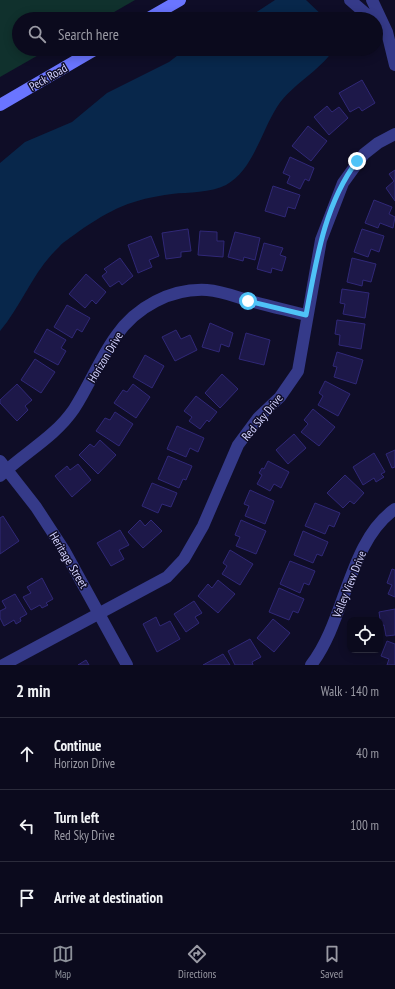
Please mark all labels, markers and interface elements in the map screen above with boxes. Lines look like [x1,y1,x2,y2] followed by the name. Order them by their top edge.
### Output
[12,12,383,56] search box
[26,23,48,45] icon: search
[58,25,119,44] text: Search here
[26,60,70,94] street label: Peck Road
[348,152,366,170] route end
[239,292,257,310] route start
[84,329,126,385] street label: Horizon Drive
[238,391,286,443] street label: Red Sky Drive
[46,529,92,591] street label: Heritage Street
[328,548,369,621] street label: Valley View Drive
[347,617,383,653] map controls
[347,617,383,653] button: locate
[16,680,50,702] text: 2 min
[321,683,379,700] text: Walk · 140 m
[54,736,101,755] text: Continue
[16,743,38,765] icon: ahead
[356,745,379,762] text: 40 m
[54,755,115,772] text: Horizon Drive
[54,808,99,827] text: Turn left
[16,815,38,837] icon: left
[350,817,379,834] text: 100 m
[54,827,115,844] text: Red Sky Drive
[16,887,38,909] icon: arrive
[54,888,163,907] text: Arrive at destination
[52,943,74,981] tab: Map
[178,943,216,981] tab: Directions
[320,943,343,981] tab: Saved

